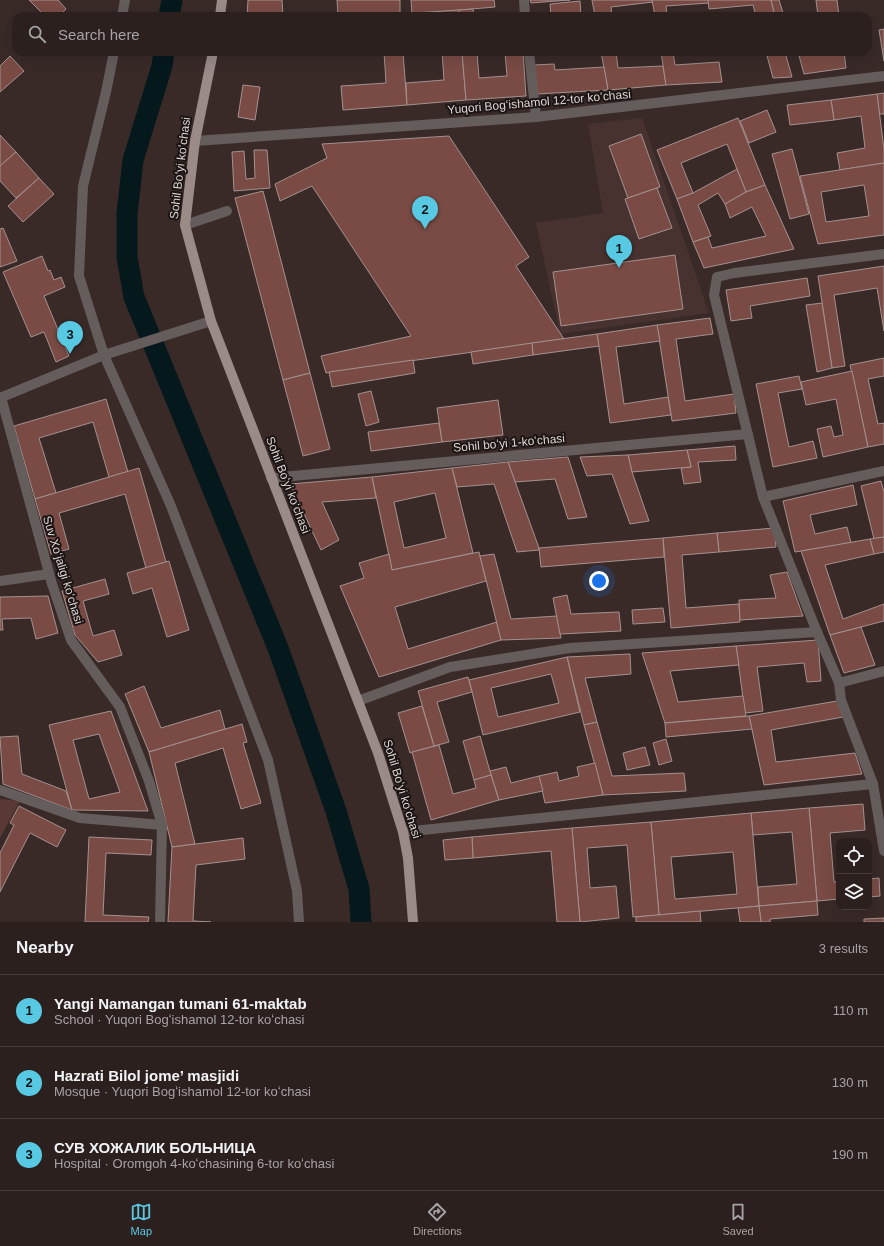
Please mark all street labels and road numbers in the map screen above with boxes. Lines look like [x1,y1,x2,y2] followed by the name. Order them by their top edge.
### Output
[447,87,631,117] street label: Yuqori Bogʻishamol 12-tor koʻchasi
[167,116,193,220] street label: Sohil Boʻyi koʻchasi
[453,431,565,455] street label: Sohil boʻyi 1-koʻchasi
[263,435,313,535] street label: Sohil Boʻyi koʻchasi
[40,514,86,626] street label: Suv Xoʻjaligi koʻchasi
[380,738,424,840] street label: Sohil Boʻyi koʻchasi

